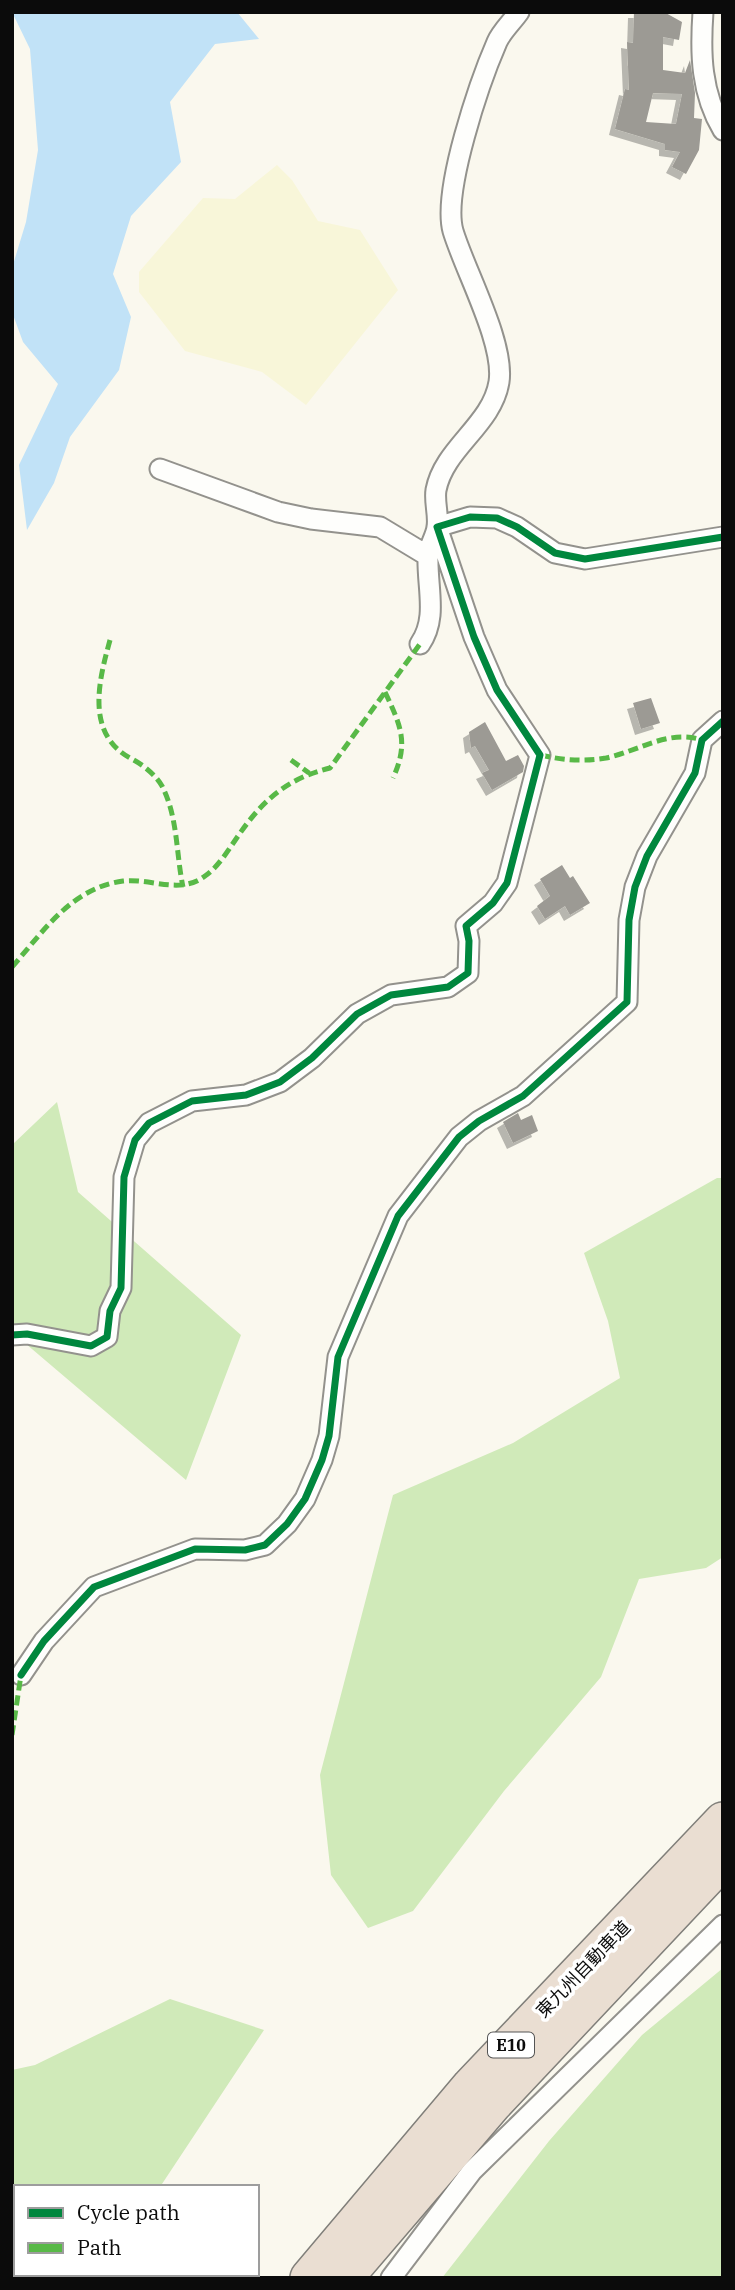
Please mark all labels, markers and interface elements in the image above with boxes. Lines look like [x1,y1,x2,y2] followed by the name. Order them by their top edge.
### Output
[531,1916,635,2022] street label: 東九州自動車道
[488,2033,534,2058] road number: E10
[14,2185,259,2276] legend
[77,2198,180,2226] text: Cycle path
[77,2233,122,2261] text: Path

